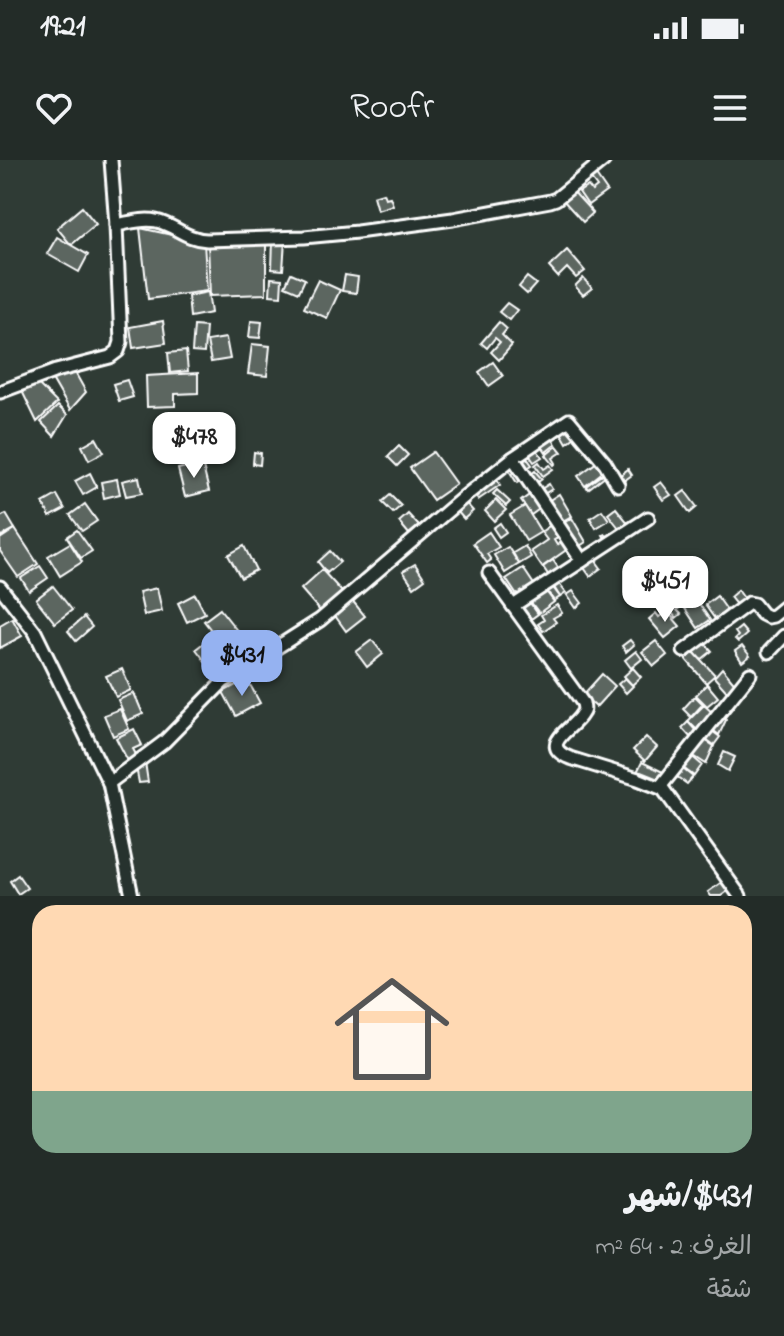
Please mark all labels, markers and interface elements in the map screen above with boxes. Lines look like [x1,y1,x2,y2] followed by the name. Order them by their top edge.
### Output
[40,6,86,50] text: 19:21
[350,82,434,135] text: Roofr
[32,86,76,130] icon: heart
[708,86,752,130] icon: menu
[147,412,241,480] pin: $478
[171,419,217,457] text: $478
[618,556,712,624] pin: $451
[640,563,690,601] text: $451
[195,630,289,698] pin: $431
[219,637,265,675] text: $431
[320,957,464,1101] icon: home
[626,1173,752,1223] text: $431/شهر
[595,1229,752,1267] text: الغرف: 2 · 64 m²
[707,1272,752,1310] text: شقة

